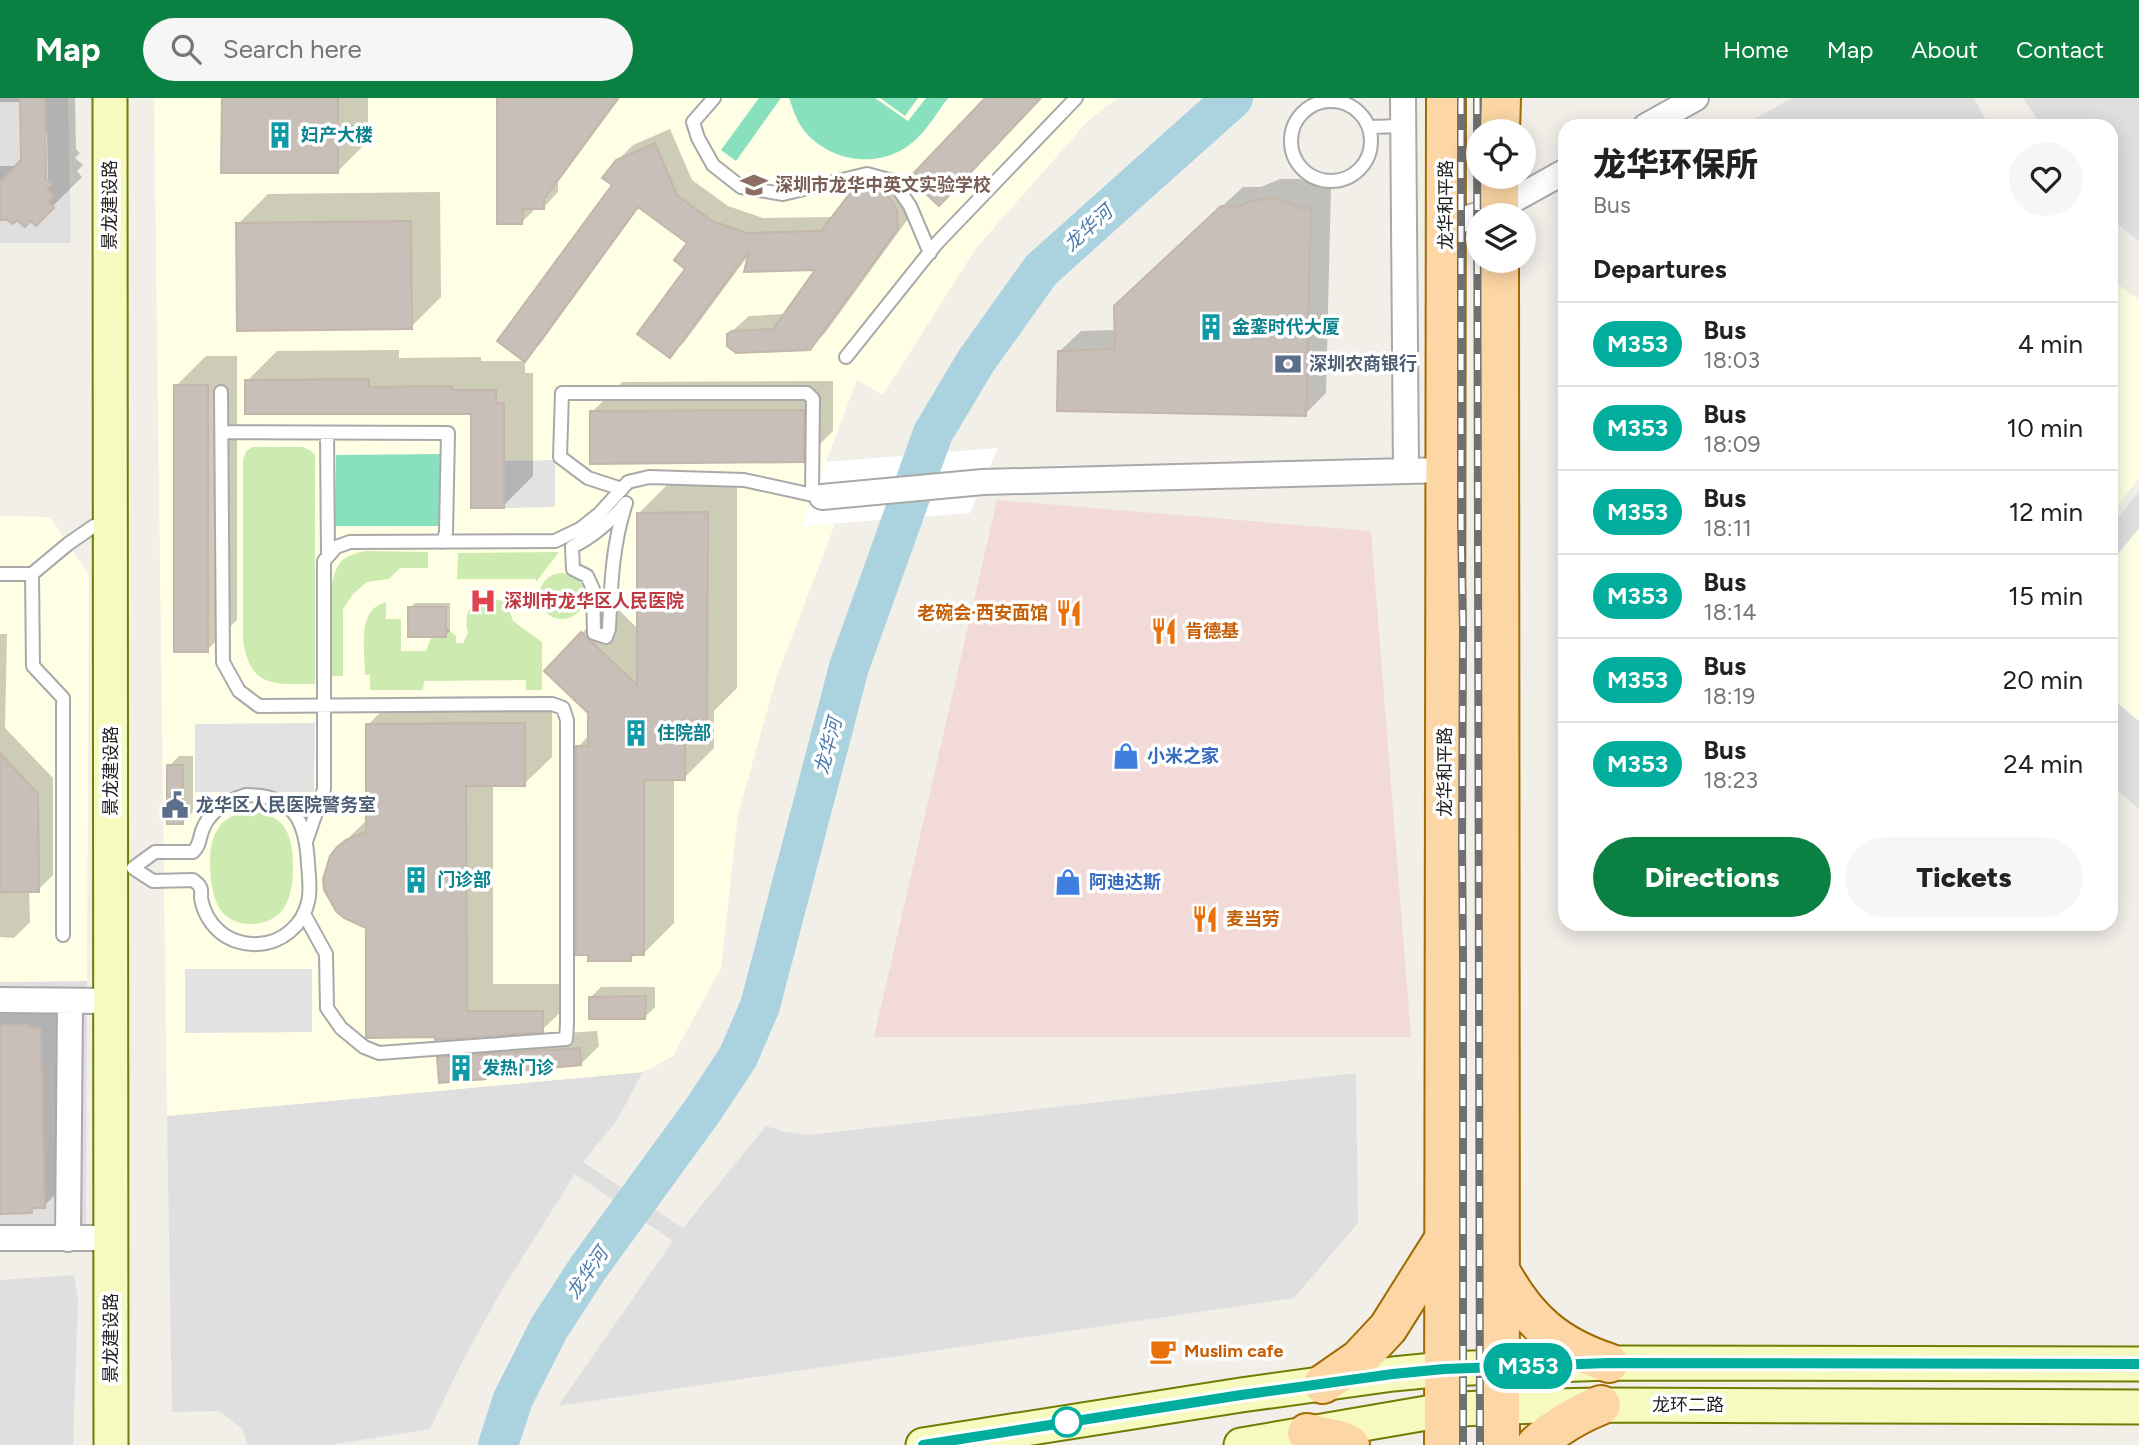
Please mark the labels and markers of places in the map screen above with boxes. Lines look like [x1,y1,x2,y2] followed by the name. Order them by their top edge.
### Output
[265,120,295,150] building icon: 妇产大楼
[301,124,373,146] place label: 妇产大楼
[739,170,769,200] school or university icon: 深圳市龙华中英文实验学校
[775,174,991,196] place label: 深圳市龙华中英文实验学校
[1196,312,1226,342] building icon: 金銮时代大厦
[1232,316,1340,338] place label: 金銮时代大厦
[1273,349,1303,379] bank icon: 深圳农商银行
[1309,353,1417,375] place label: 深圳农商银行
[468,586,498,616] hospital icon: 深圳市龙华区人民医院
[504,590,684,612] place label: 深圳市龙华区人民医院
[1054,598,1084,628] restaurant icon: 老碗会·西安面馆
[917,602,1048,624] place label: 老碗会·西安面馆
[1149,616,1179,646] restaurant icon: 肯德基
[1185,620,1239,642] place label: 肯德基
[621,718,651,748] building icon: 住院部
[657,722,711,744] place label: 住院部
[1111,741,1141,771] shop icon: 小米之家
[1147,745,1219,767] place label: 小米之家
[160,790,190,820] public building icon: 龙华区人民医院警务室
[196,794,376,816] place label: 龙华区人民医院警务室
[401,865,431,895] building icon: 门诊部
[1053,867,1083,897] shop icon: 阿迪达斯
[437,869,491,891] place label: 门诊部
[1089,871,1161,893] place label: 阿迪达斯
[1190,904,1220,934] restaurant icon: 麦当劳
[1226,908,1280,930] place label: 麦当劳
[446,1053,476,1083] building icon: 发热门诊
[482,1057,554,1079] place label: 发热门诊
[1148,1336,1178,1366] cafe icon: Muslim cafe
[1184,1340,1283,1362] place label: Muslim cafe
[1052,1407,1082,1437] unlabelled marker

